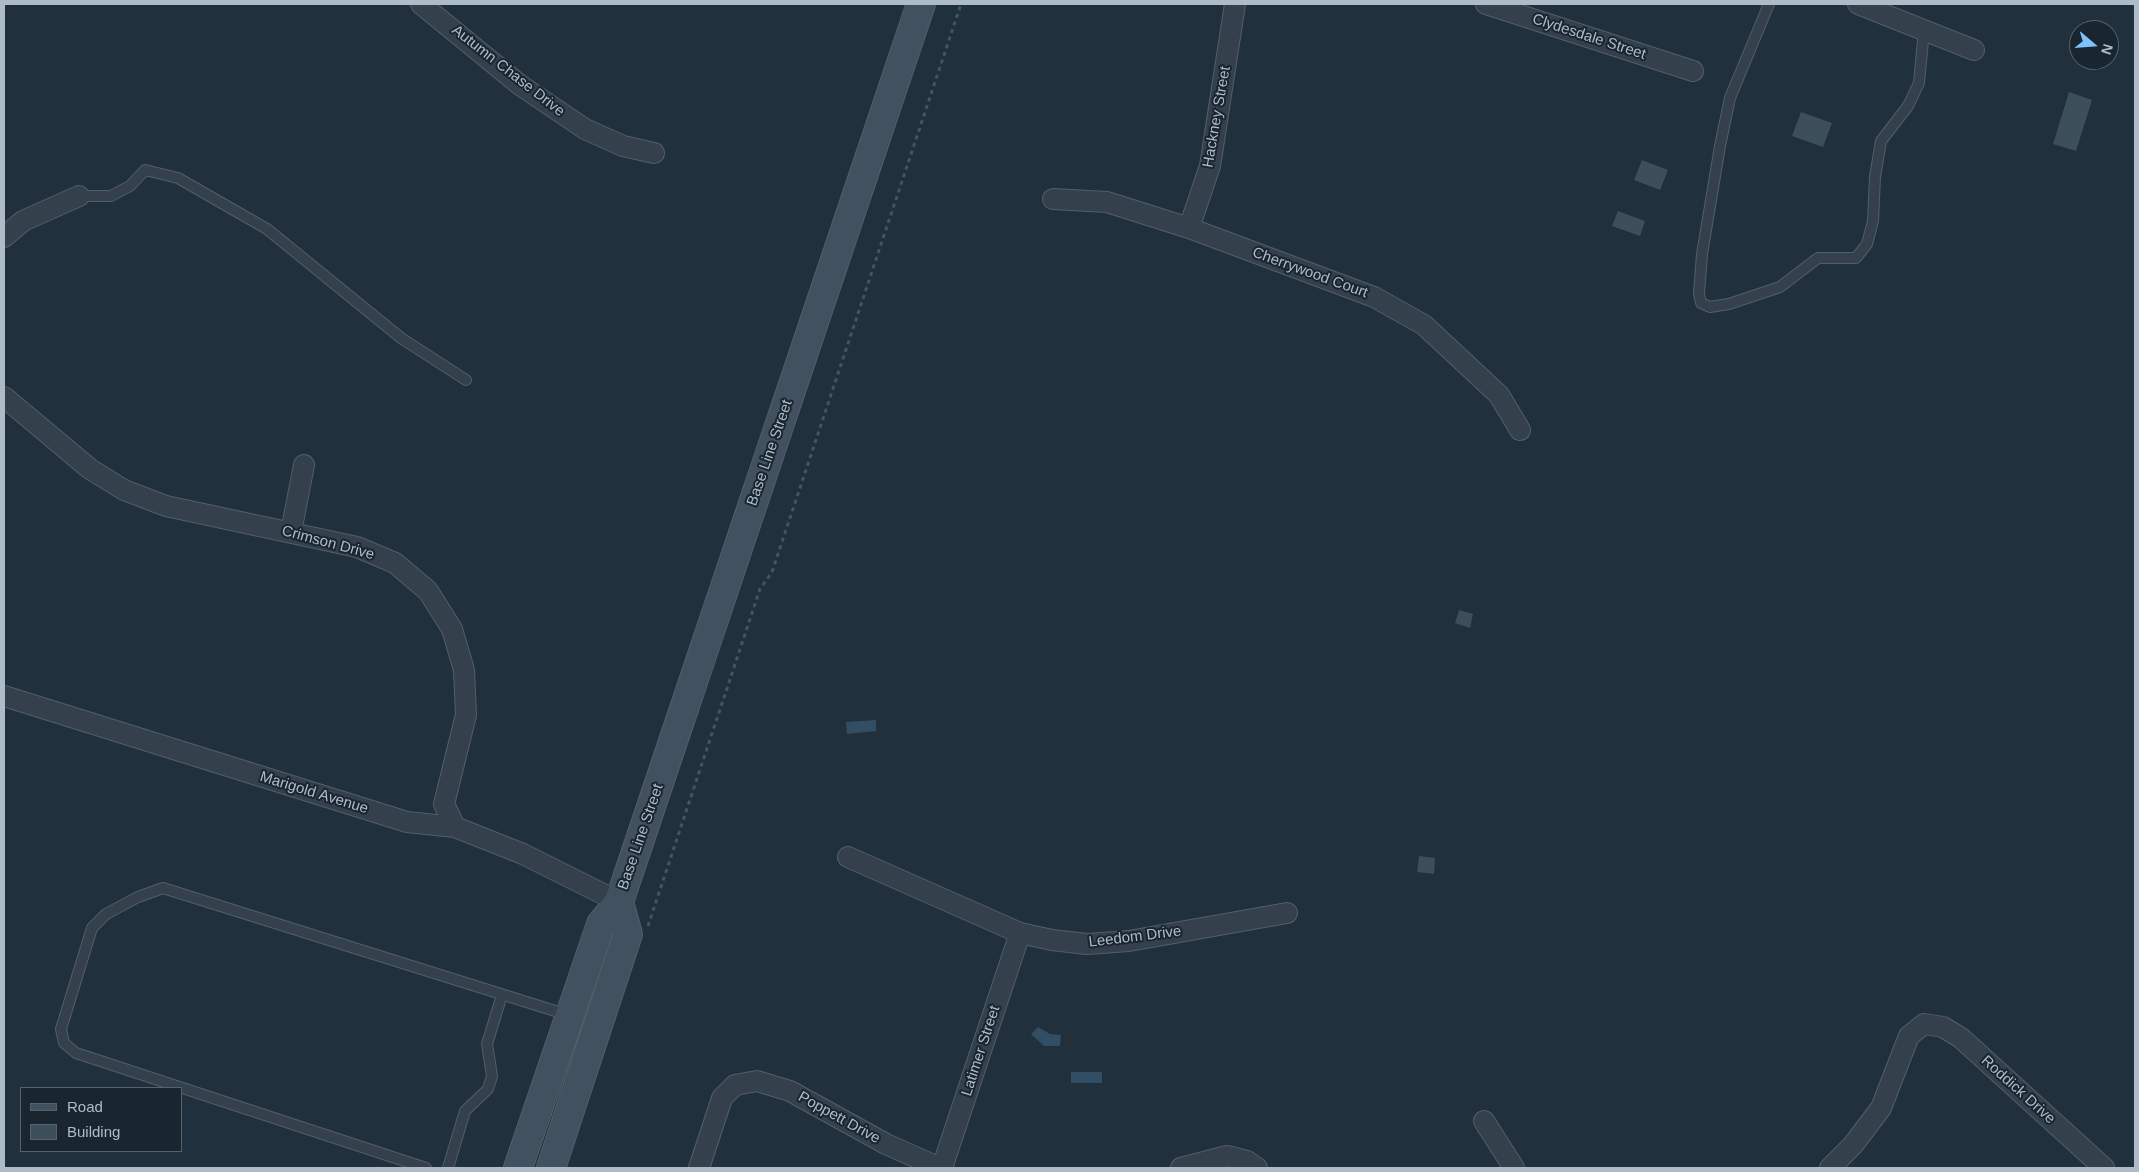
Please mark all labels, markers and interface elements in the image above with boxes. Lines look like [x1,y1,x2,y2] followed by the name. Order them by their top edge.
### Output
[1530,10,1648,64] street label: Clydesdale Street
[2069,20,2119,70] north arrow
[448,21,568,121] street label: Autumn Chase Drive
[2098,42,2116,57] text: N
[1199,65,1235,169] street label: Hackney Street
[1250,244,1370,302] street label: Cherrywood Court
[743,398,797,508] street label: Base Line Street
[280,522,376,564] street label: Crimson Drive
[258,768,370,818] street label: Marigold Avenue
[614,782,668,892] street label: Base Line Street
[1088,922,1182,952] street label: Leedom Drive
[958,1003,1004,1099] street label: Latimer Street
[1977,1052,2059,1128] street label: Roddick Drive
[20,1087,182,1152] legend
[795,1088,883,1148] street label: Poppett Drive
[67,1098,103,1115] text: Road
[67,1123,120,1140] text: Building

